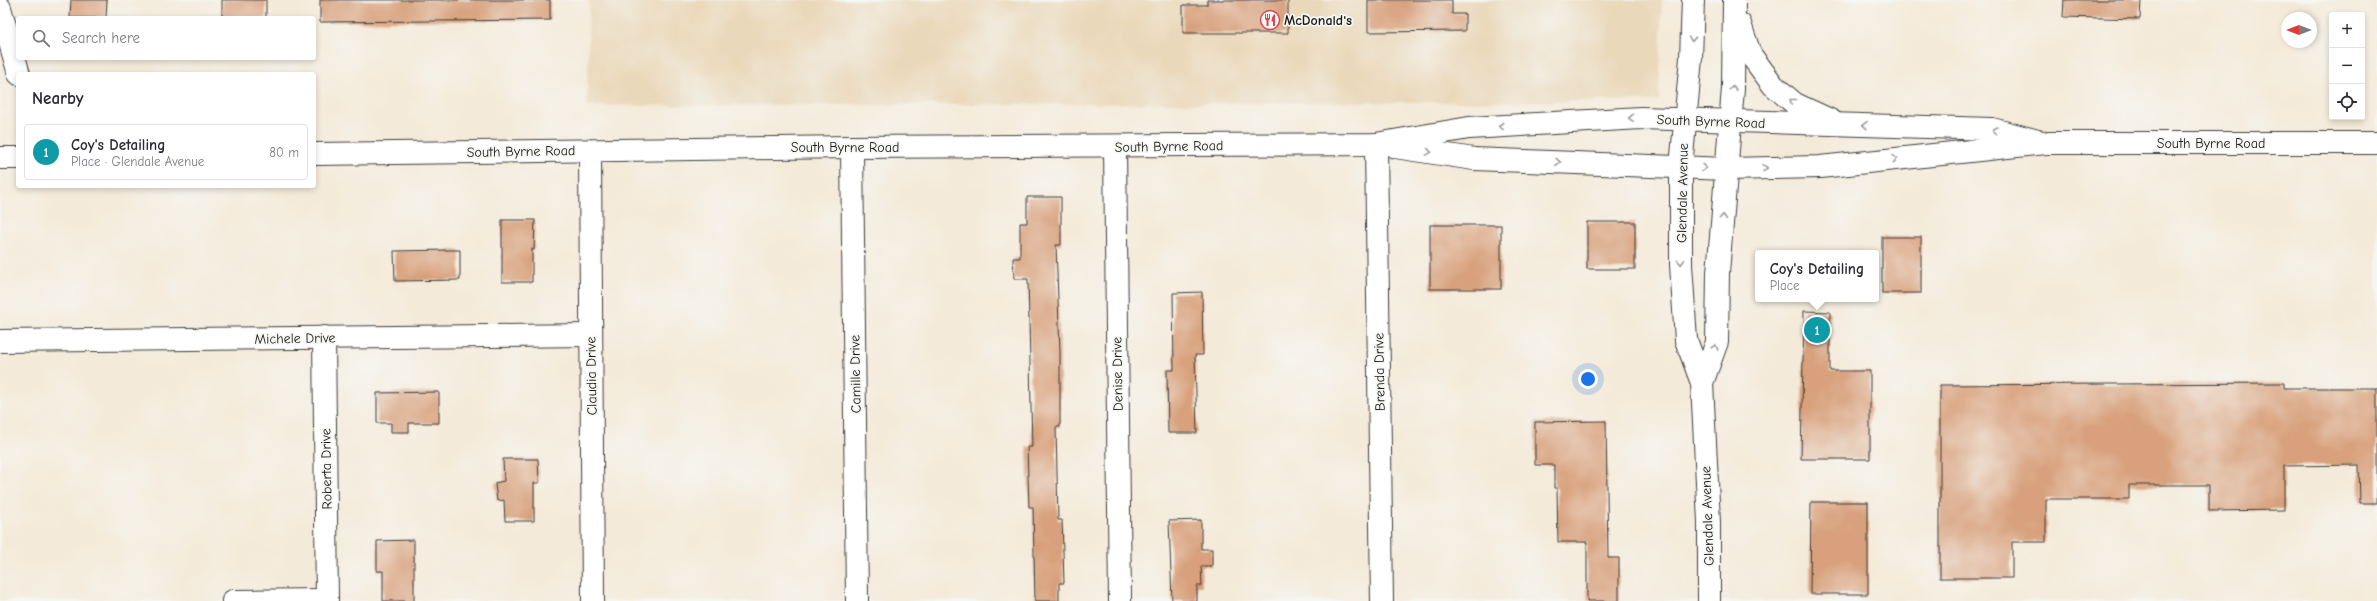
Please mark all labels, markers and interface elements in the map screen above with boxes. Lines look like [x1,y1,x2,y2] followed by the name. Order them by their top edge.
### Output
[1259,9,1281,31] restaurant icon: McDonald's
[1284,12,1352,29] place label: McDonald's
[2281,12,2317,48] north arrow
[2329,12,2365,120] map controls
[2329,12,2365,48] button: +
[16,16,316,60] search box
[30,27,52,49] icon: search
[62,29,140,47] text: Search here
[1687,36,1696,42] one-way arrow
[2329,48,2365,84] button: −
[2329,84,2365,120] button: locate
[1729,85,1738,91] one-way arrow
[32,89,83,108] text: Nearby
[1790,99,1797,106] one-way arrow
[1656,111,1766,132] street label: South Byrne Road
[1628,114,1634,123] one-way arrow
[1862,121,1868,130] one-way arrow
[1498,122,1504,130] one-way arrow
[1991,126,1998,135] one-way arrow
[2157,135,2265,152] street label: South Byrne Road
[71,136,165,154] text: Coy's Detailing
[1115,137,1223,156] street label: South Byrne Road
[791,139,899,156] street label: South Byrne Road
[467,142,575,161] street label: South Byrne Road
[1673,143,1692,243] street label: Glendale Avenue
[43,145,49,160] text: 1
[269,145,299,160] text: 80 m
[1425,147,1432,156] one-way arrow
[71,154,204,169] text: Place · Glendale Avenue
[1892,155,1898,164] one-way arrow
[1555,158,1561,166] one-way arrow
[1701,164,1707,172] one-way arrow
[1762,164,1768,172] one-way arrow
[1719,214,1728,220] one-way arrow
[1755,250,1879,302] popup
[1677,259,1685,265] one-way arrow
[1770,260,1864,278] text: Coy's Detailing
[1770,278,1799,293] text: Place
[1804,315,1830,345] pin: 1
[254,329,336,348] street label: Michele Drive
[1370,333,1389,411] street label: Brenda Drive
[846,335,865,413] street label: Camille Drive
[582,337,601,415] street label: Claudia Drive
[1108,337,1127,411] street label: Denise Drive
[1710,343,1719,350] one-way arrow
[1578,369,1598,389] your location
[317,428,336,510] street label: Roberta Drive
[1697,466,1718,566] street label: Glendale Avenue

